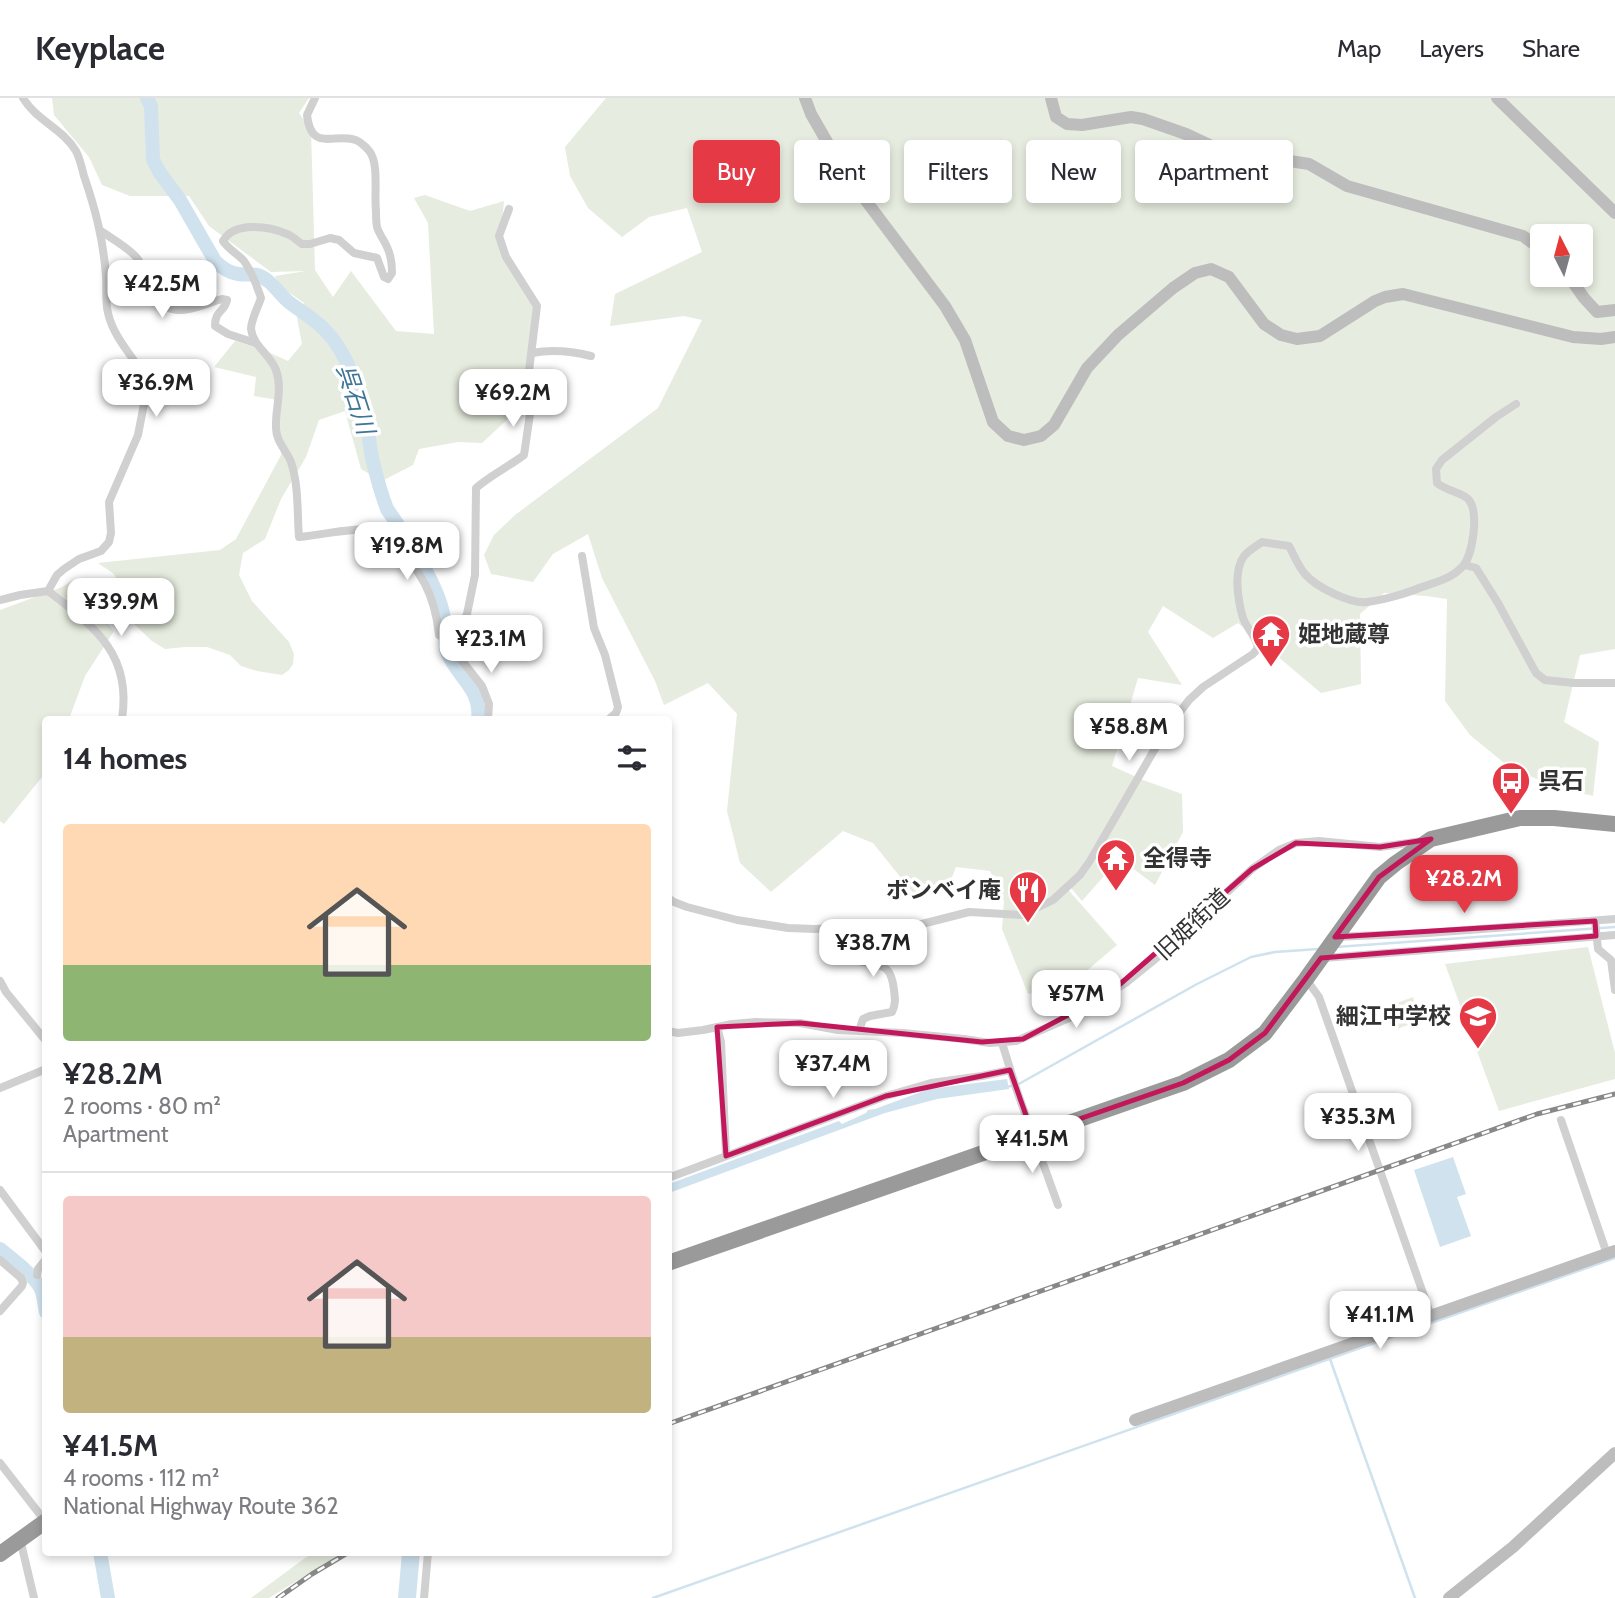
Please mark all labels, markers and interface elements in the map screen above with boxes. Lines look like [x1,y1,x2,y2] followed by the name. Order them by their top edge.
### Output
[35,28,165,68] text: Keyplace
[1337,34,1381,63] text: Map
[1419,34,1484,63] text: Layers
[1522,34,1580,63] text: Share
[693,140,780,203] chip: Buy
[794,140,890,203] chip: Rent
[904,140,1012,203] chip: Filters
[1026,140,1121,203] chip: New
[1135,140,1293,203] chip: Apartment
[1530,224,1592,287] north arrow
[1530,224,1593,287] map controls
[105,260,219,320] pin: ¥42.5M
[124,269,200,297] text: ¥42.5M
[99,360,213,419] pin: ¥36.9M
[331,360,382,441] water label: 呉石川
[118,368,194,396] text: ¥36.9M
[456,370,570,429] pin: ¥69.2M
[475,378,551,406] text: ¥69.2M
[350,522,464,582] pin: ¥19.8M
[370,531,444,559] text: ¥19.8M
[64,578,178,638] pin: ¥39.9M
[83,587,159,615] text: ¥39.9M
[1250,613,1292,668] temple icon: 姫地蔵尊
[434,616,548,675] pin: ¥23.1M
[1298,620,1390,648] place label: 姫地蔵尊
[456,624,526,652] text: ¥23.1M
[1072,704,1186,763] pin: ¥58.8M
[1090,712,1168,740] text: ¥58.8M
[613,739,651,777] icon: filters
[63,740,187,777] text: 14 homes
[1490,760,1532,815] bus stop icon: 呉石
[1538,767,1584,795] place label: 呉石
[1095,837,1137,892] temple icon: 全得寺
[1143,844,1212,872] place label: 全得寺
[1407,856,1521,915] pin: ¥28.2M
[1426,864,1502,892] text: ¥28.2M
[294,869,420,995] icon: home
[1007,869,1049,924] restaurant icon: ボンベイ庵
[886,876,1001,904] place label: ボンベイ庵
[1149,882,1235,966] street label: 旧姫街道
[816,920,930,979] pin: ¥38.7M
[835,928,911,956] text: ¥38.7M
[1035,970,1117,1030] pin: ¥57M
[1048,979,1104,1007] text: ¥57M
[1457,995,1499,1050] school or university icon: 細江中学校
[1336,1002,1451,1030] place label: 細江中学校
[776,1040,890,1100] pin: ¥37.4M
[795,1049,871,1077] text: ¥37.4M
[63,1055,163,1092] text: ¥28.2M
[63,1092,221,1120] text: 2 rooms · 80 m²
[1301,1094,1415,1153] pin: ¥35.3M
[1320,1102,1396,1130] text: ¥35.3M
[975,1116,1089,1175] pin: ¥41.5M
[63,1120,168,1148] text: Apartment
[995,1124,1069,1152] text: ¥41.5M
[294,1241,420,1367] icon: home
[1323,1292,1437,1351] pin: ¥41.1M
[1346,1300,1414,1328] text: ¥41.1M
[63,1427,158,1464] text: ¥41.5M
[63,1464,219,1492] text: 4 rooms · 112 m²
[63,1492,338,1520] text: National Highway Route 362

